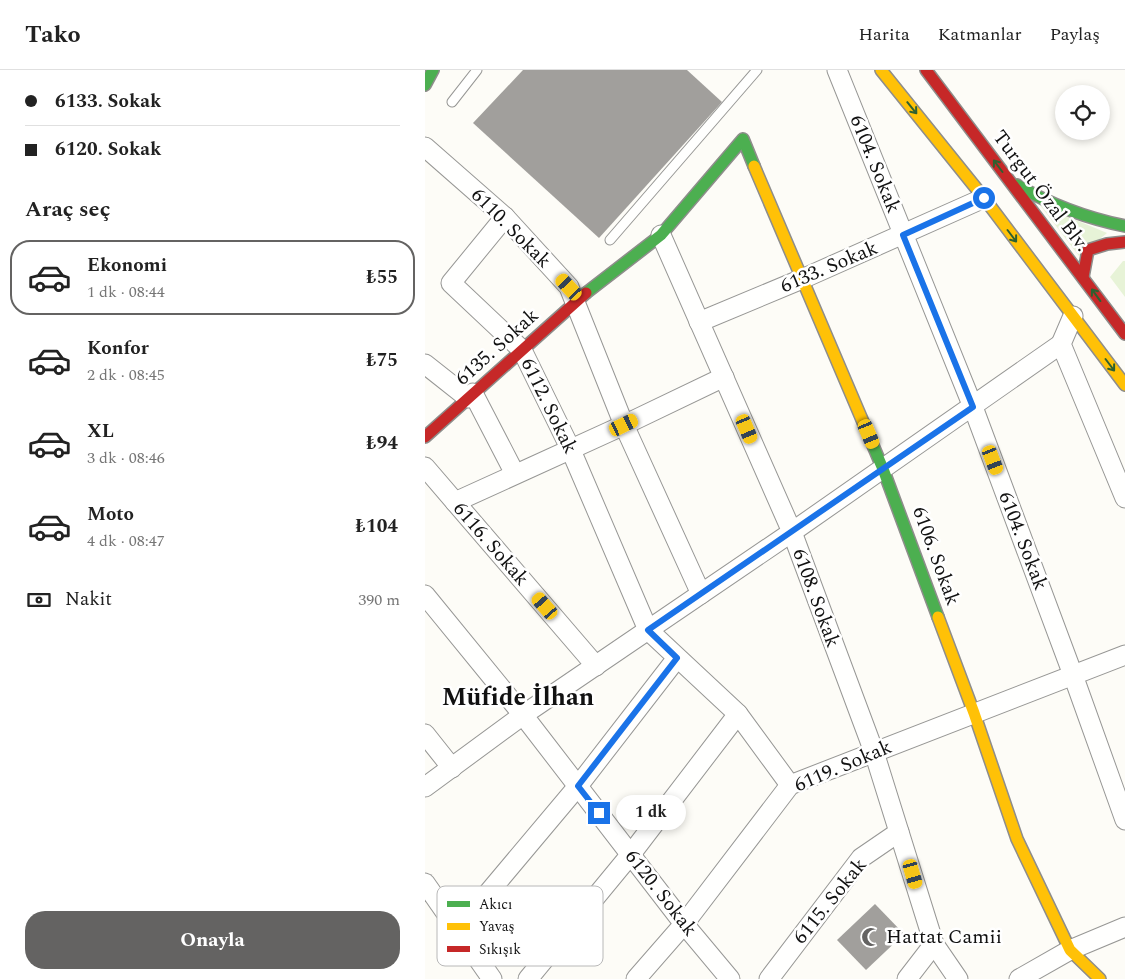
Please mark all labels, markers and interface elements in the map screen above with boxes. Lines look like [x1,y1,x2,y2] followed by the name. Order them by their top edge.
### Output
[25,17,81,53] text: Tako
[858,21,910,48] text: Harita
[938,21,1022,48] text: Katmanlar
[1050,21,1100,48] text: Paylaş
[1055,85,1110,140] map controls
[1055,85,1110,140] button: locate
[55,87,162,116] text: 6133. Sokak
[907,101,917,115] one-way arrow
[842,110,908,218] street label: 6104. Sokak
[985,124,1097,258] street label: Turgut Özal Blv.
[55,135,162,164] text: 6120. Sokak
[993,159,1003,173] one-way arrow
[464,181,558,275] street label: 6110. Sokak
[973,187,995,209] route start
[25,193,110,226] text: Araç seç
[1007,229,1018,242] one-way arrow
[775,233,883,301] street label: 6133. Sokak
[87,251,167,280] text: Ekonomi
[27,255,72,300] icon: car
[366,263,398,292] text: ₺55
[553,271,584,303] car
[87,280,165,304] text: 1 dk · 08:44
[1091,288,1101,302] one-way arrow
[448,301,546,393] street label: 6135. Sokak
[87,334,149,363] text: Konfor
[27,338,72,383] icon: car
[366,346,398,375] text: ₺75
[513,353,585,459] street label: 6112. Sokak
[1105,358,1116,371] one-way arrow
[87,363,165,387] text: 2 dk · 08:45
[607,412,640,438] car
[734,412,759,446] car
[87,417,114,446] text: XL
[856,417,881,451] car
[27,421,72,466] icon: car
[366,429,398,458] text: ₺94
[980,443,1005,477] car
[87,446,165,470] text: 3 dk · 08:46
[990,487,1056,595] street label: 6104. Sokak
[446,495,536,593] street label: 6116. Sokak
[87,500,134,529] text: Moto
[904,502,968,610] street label: 6106. Sokak
[27,504,72,549] icon: car
[355,512,398,541] text: ₺104
[87,529,165,553] text: 4 dk · 08:47
[784,544,848,652] street label: 6108. Sokak
[65,585,112,614] text: Nakit
[25,586,53,614] icon: cash
[358,588,400,612] text: 390 m
[529,590,560,622] car
[442,679,594,717] district label: Müfide İlhan
[789,732,897,800] street label: 6119. Sokak
[617,796,687,830] callout: 1 dk
[635,800,667,824] text: 1 dk
[588,802,610,824] route end
[617,843,705,943] street label: 6120. Sokak
[786,851,874,951] street label: 6115. Sokak
[901,858,924,890] car
[437,886,603,966] legend
[479,894,512,915] text: Akıcı
[25,911,400,969] button: Onayla
[479,916,515,937] text: Yavaş
[886,922,1002,952] place label: Hattat Camii
[860,926,882,948] mosque icon: Hattat Camii
[479,939,521,960] text: Sıkışık

